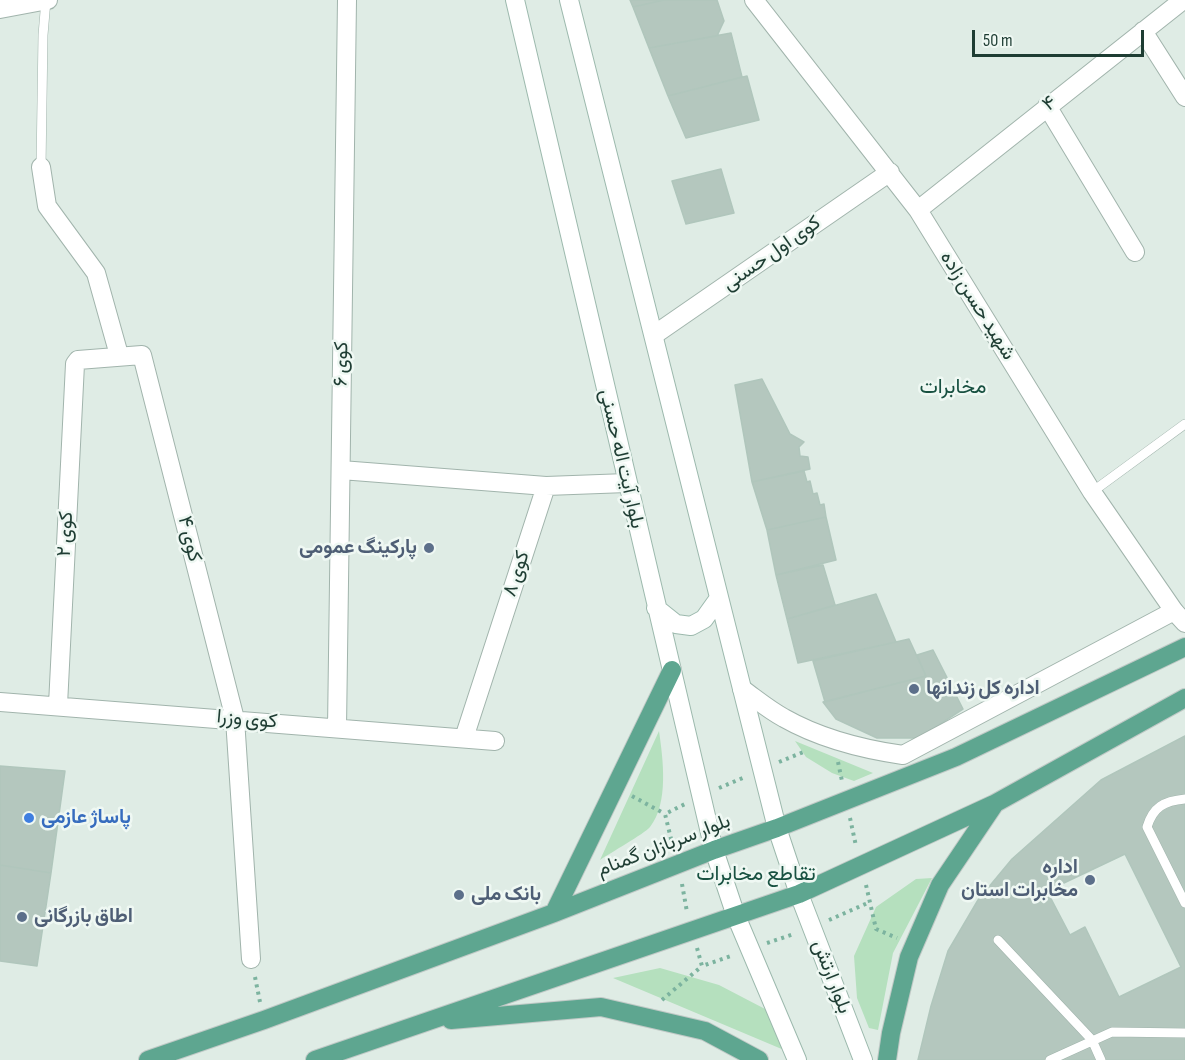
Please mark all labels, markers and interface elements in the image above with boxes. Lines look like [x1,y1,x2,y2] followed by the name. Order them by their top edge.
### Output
[975,18,1148,56] scale bar
[983,30,1013,51] text: 50 m
[1038,91,1062,117] street label: ۴
[718,211,826,297] street label: کوی اول حسنی
[934,247,1020,365] street label: شهید حسن زاده
[330,341,354,387] street label: کوی ۶
[919,375,987,401] district label: مخابرات
[593,387,649,531] street label: بلوار آیت اله حسنی
[53,511,79,557] street label: کوی ۲
[172,514,206,564] street label: کوی ۴
[299,536,417,560] place label: پارکینگ عمومی
[422,541,436,555] marker: پارکینگ عمومی
[498,548,536,600] street label: کوی ۸
[926,677,1040,701] place label: اداره کل زندانها
[907,682,921,696] marker: اداره کل زندانها
[216,705,278,735] street label: کوی وزرا
[41,806,131,830] place label: پاساژ عازمی
[594,810,734,882] street label: بلوار سربازان گمنام
[22,811,36,825] marker: پاساژ عازمی
[961,856,1078,903] place label: اداره مخابرات استان
[696,862,816,888] district label: تقاطع مخابرات
[1083,873,1097,887] marker: اداره مخابرات استان
[471,883,541,907] place label: بانک ملى
[452,888,466,902] marker: بانک ملى
[34,905,133,929] place label: اطاق بازرگانی
[15,910,29,924] marker: اطاق بازرگانی
[806,937,856,1017] street label: بلوار ارتش

